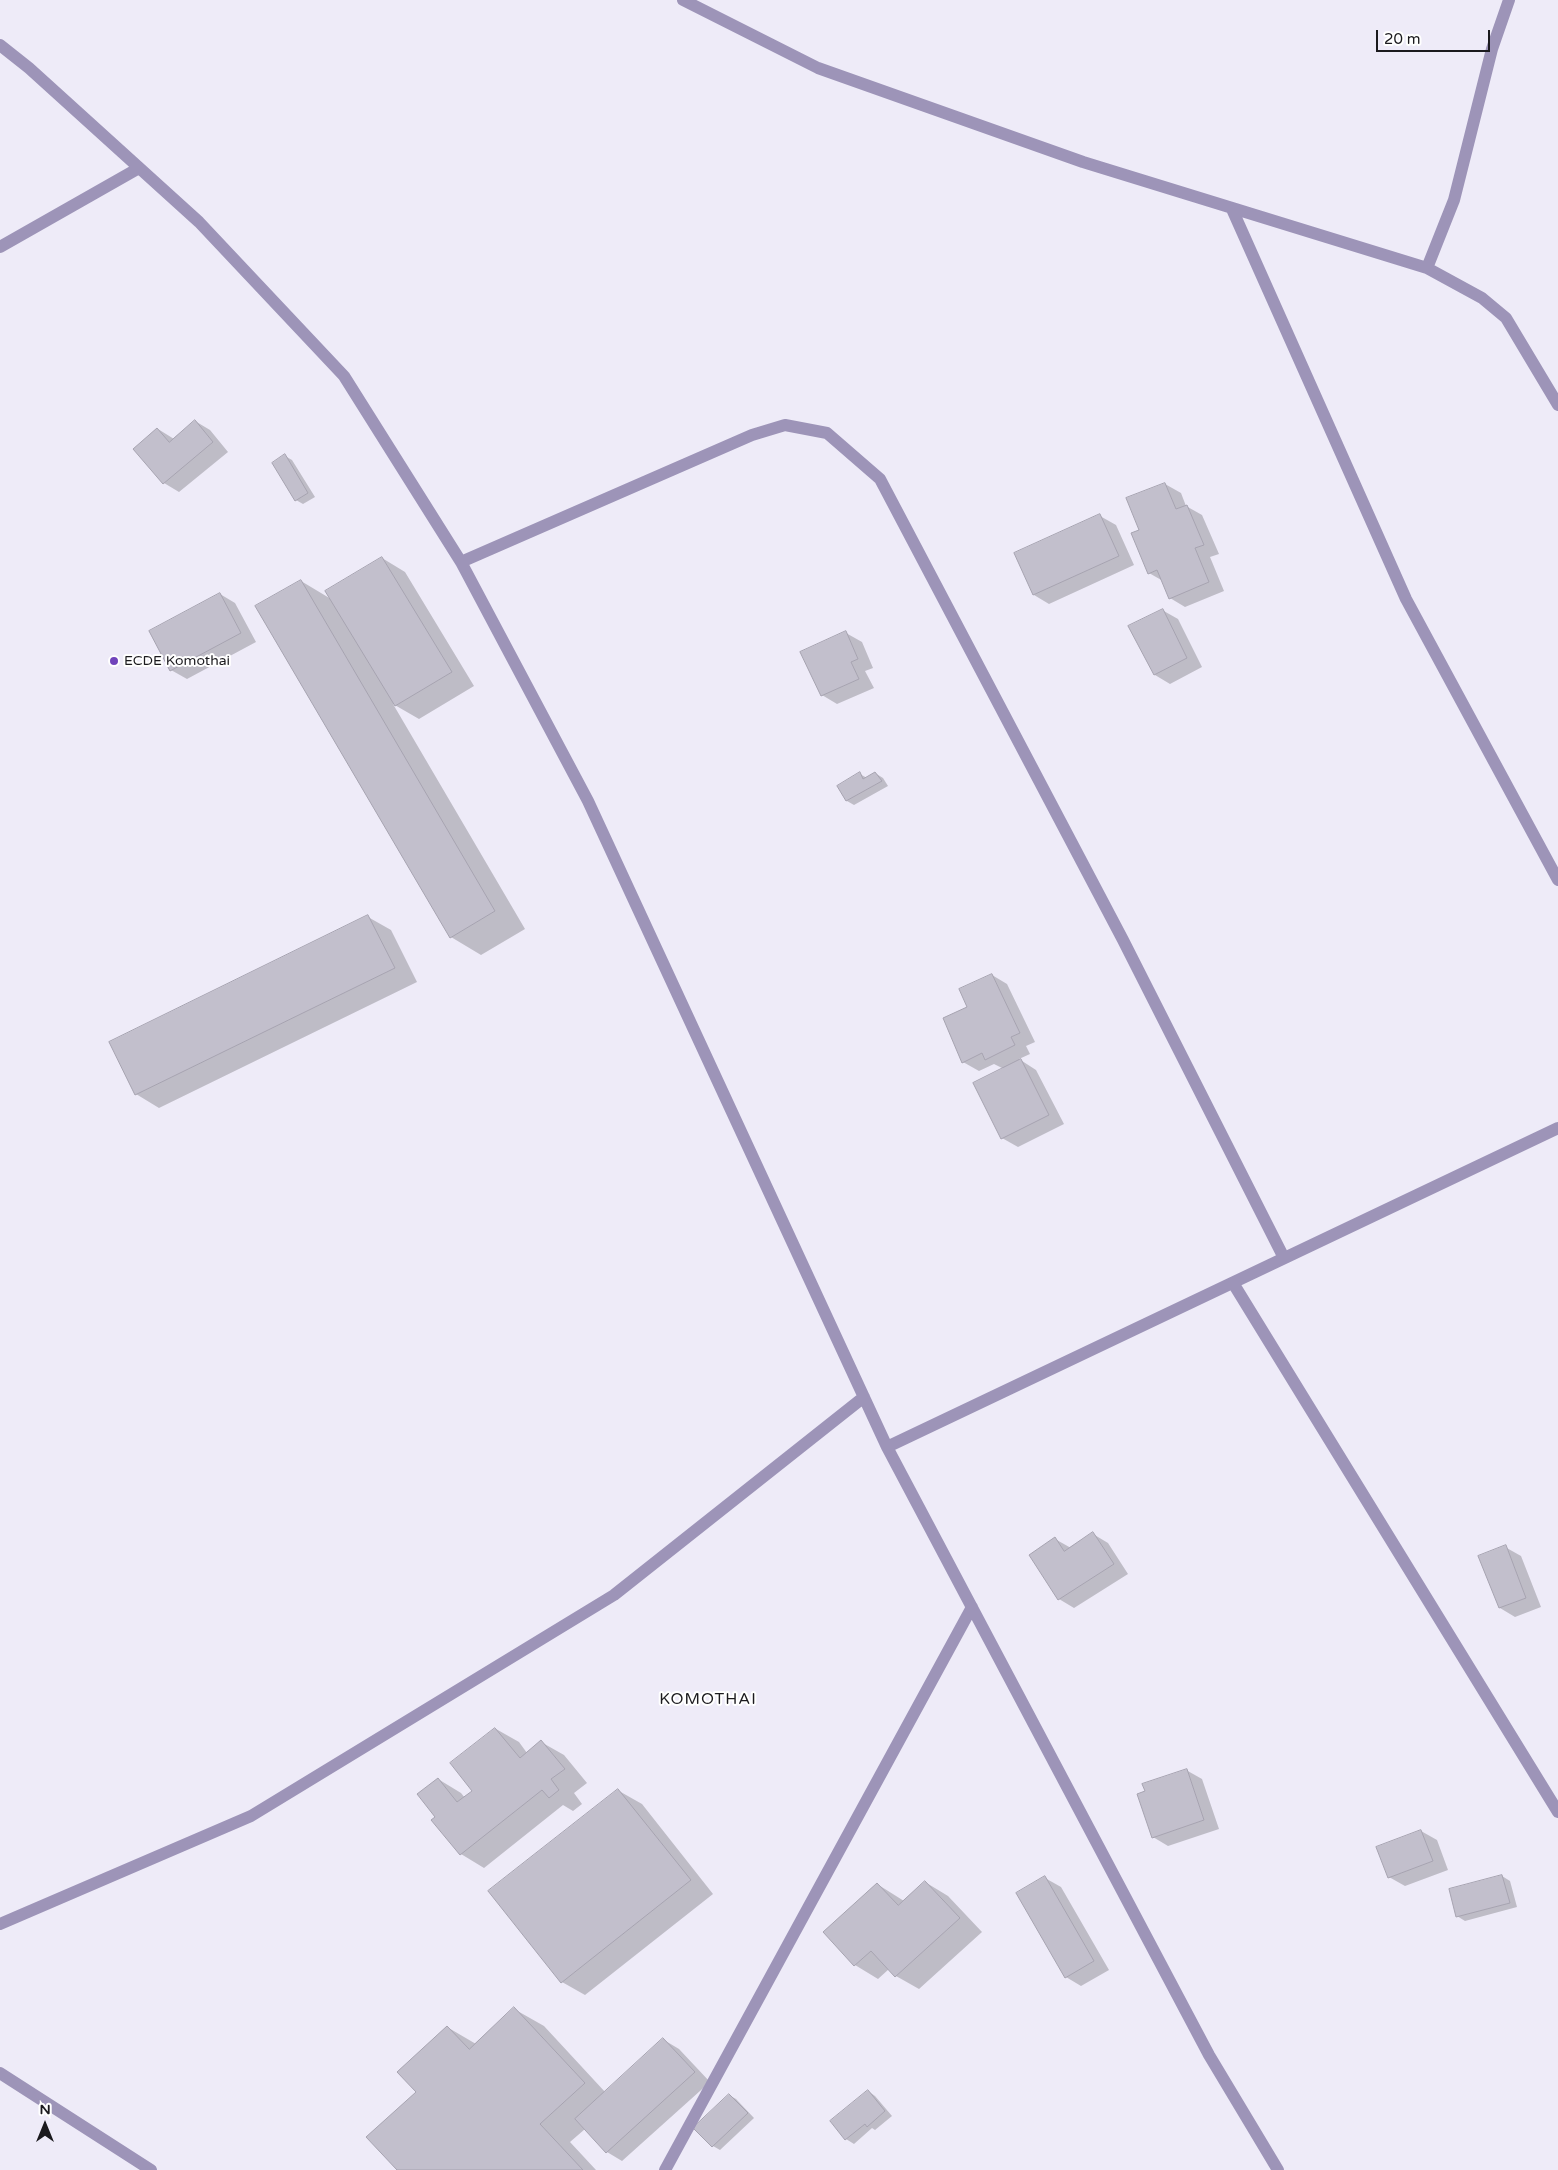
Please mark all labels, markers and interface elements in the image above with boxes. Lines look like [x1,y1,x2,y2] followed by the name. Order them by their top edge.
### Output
[1378,20,1492,52] scale bar
[1384,30,1421,48] text: 20 m
[124,653,230,669] place label: ECDE Komothai
[108,655,120,667] marker: ECDE Komothai
[658,1690,758,1710] district label: KOMOTHAI
[20,2100,70,2150] north arrow
[39,2101,51,2118] text: N

